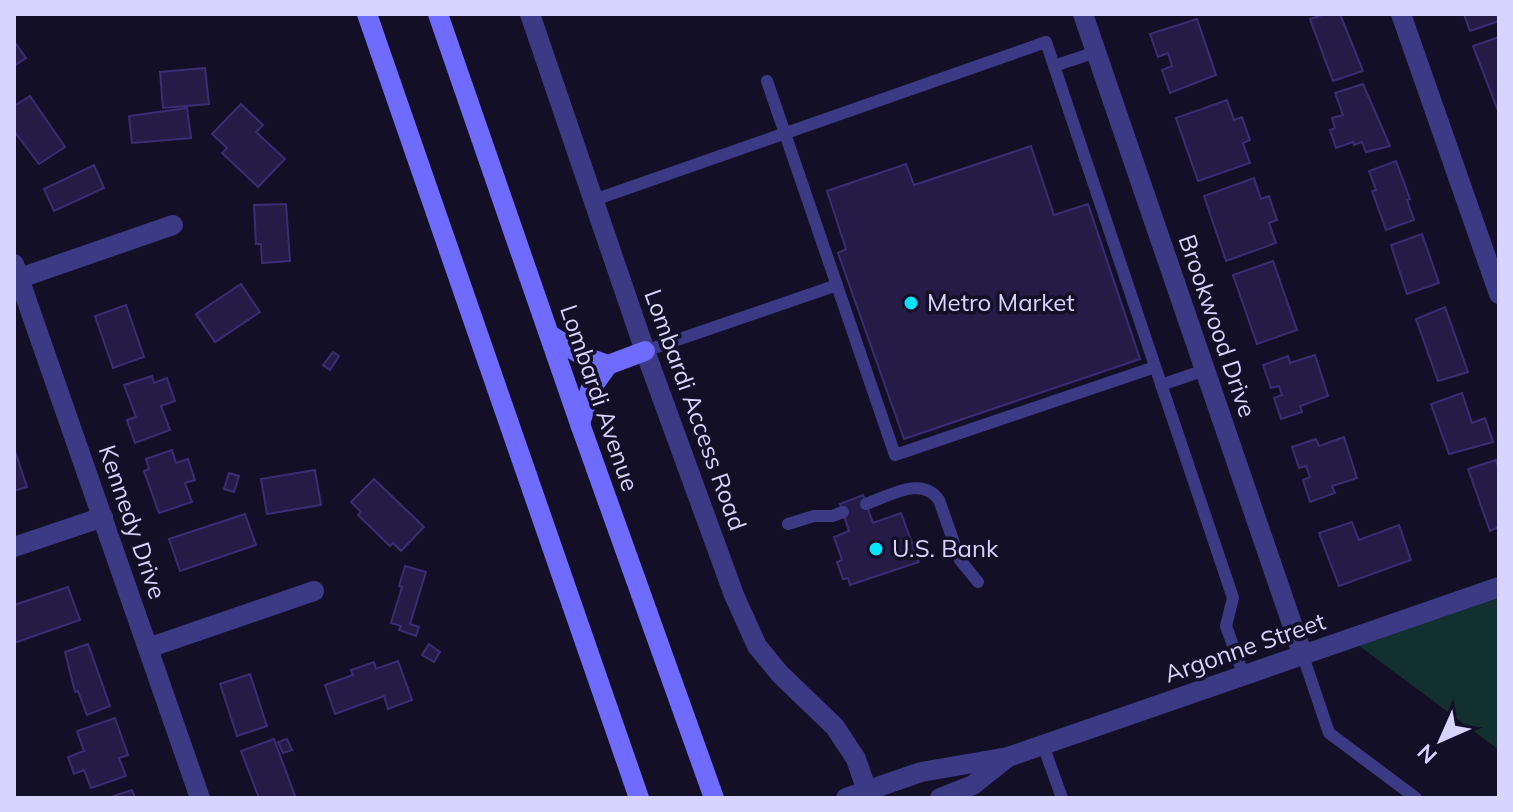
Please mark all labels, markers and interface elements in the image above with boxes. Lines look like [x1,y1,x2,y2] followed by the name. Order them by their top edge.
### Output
[1173,231,1263,421] street label: Brookwood Drive
[638,285,754,534] street label: Lombardi Access Road
[927,287,1075,317] place label: Metro Market
[902,294,920,312] marker: Metro Market
[554,301,646,495] street label: Lombardi Avenue
[93,441,173,602] street label: Kennedy Drive
[892,533,999,563] place label: U.S. Bank
[867,540,885,558] marker: U.S. Bank
[1160,605,1329,689] street label: Argonne Street
[1401,700,1481,780] north arrow
[1411,738,1443,770] text: N

